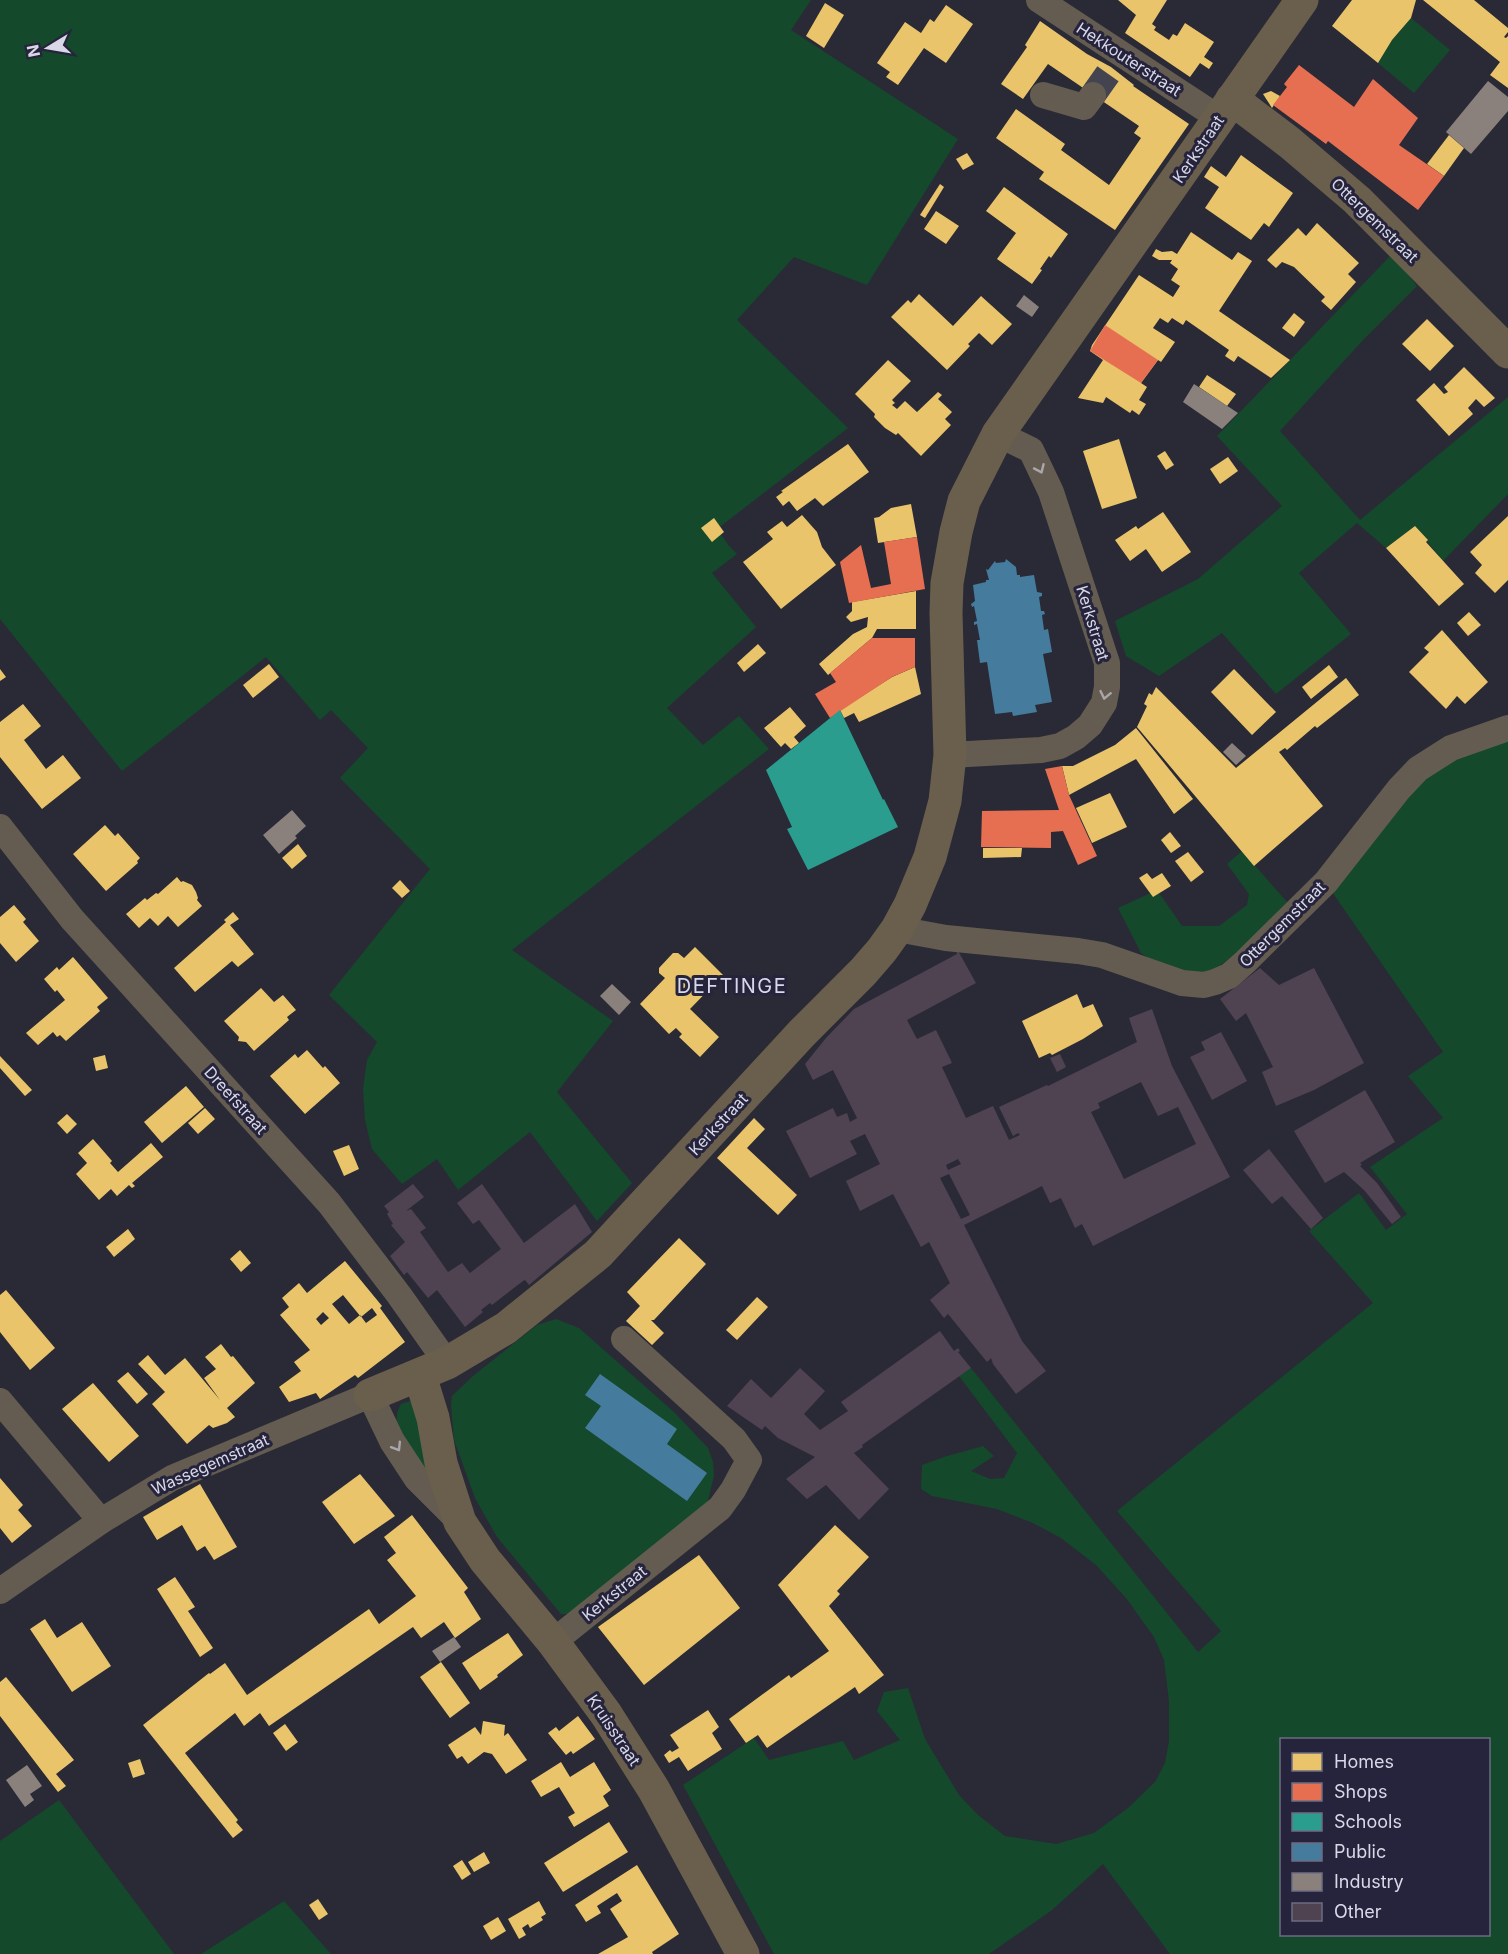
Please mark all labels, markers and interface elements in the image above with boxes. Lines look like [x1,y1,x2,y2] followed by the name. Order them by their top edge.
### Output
[18,18,78,78] north arrow
[1073,18,1185,100] street label: Hekkouterstraat
[22,43,44,59] text: N
[1168,111,1228,187] street label: Kerkstraat
[1327,173,1423,267] street label: Ottergemstraat
[1033,463,1045,474] one-way arrow
[1072,583,1114,663] street label: Kerkstraat
[1099,689,1112,699] one-way arrow
[1235,877,1329,971] street label: Ottergemstraat
[677,974,787,998] district label: DEFTINGE
[200,1062,272,1138] street label: Dreefstraat
[684,1089,752,1159] street label: Kerkstraat
[148,1429,272,1499] street label: Wassegemstraat
[389,1441,401,1451] one-way arrow
[578,1561,650,1625] street label: Kerkstraat
[583,1691,645,1769] street label: Kruisstraat
[1280,1738,1490,1936] legend
[1334,1751,1394,1772] text: Homes
[1334,1781,1388,1802] text: Shops
[1334,1811,1402,1832] text: Schools
[1334,1841,1386,1862] text: Public
[1334,1871,1404,1892] text: Industry
[1334,1901,1382,1922] text: Other

